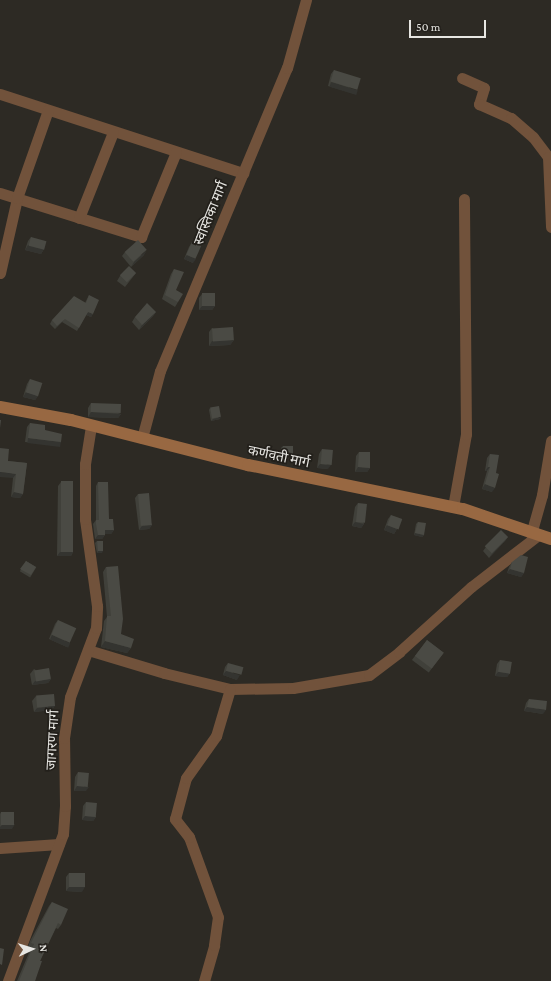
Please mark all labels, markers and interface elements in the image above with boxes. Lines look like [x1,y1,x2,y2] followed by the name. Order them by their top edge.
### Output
[411,12,488,38] scale bar
[416,20,440,34] text: 50 m
[190,179,230,247] street label: स्वस्तिका मार्ग
[247,441,311,471] street label: कर्णवती मार्ग
[42,709,62,771] street label: जागरण मार्ग
[12,929,52,969] north arrow
[38,944,50,952] text: N

